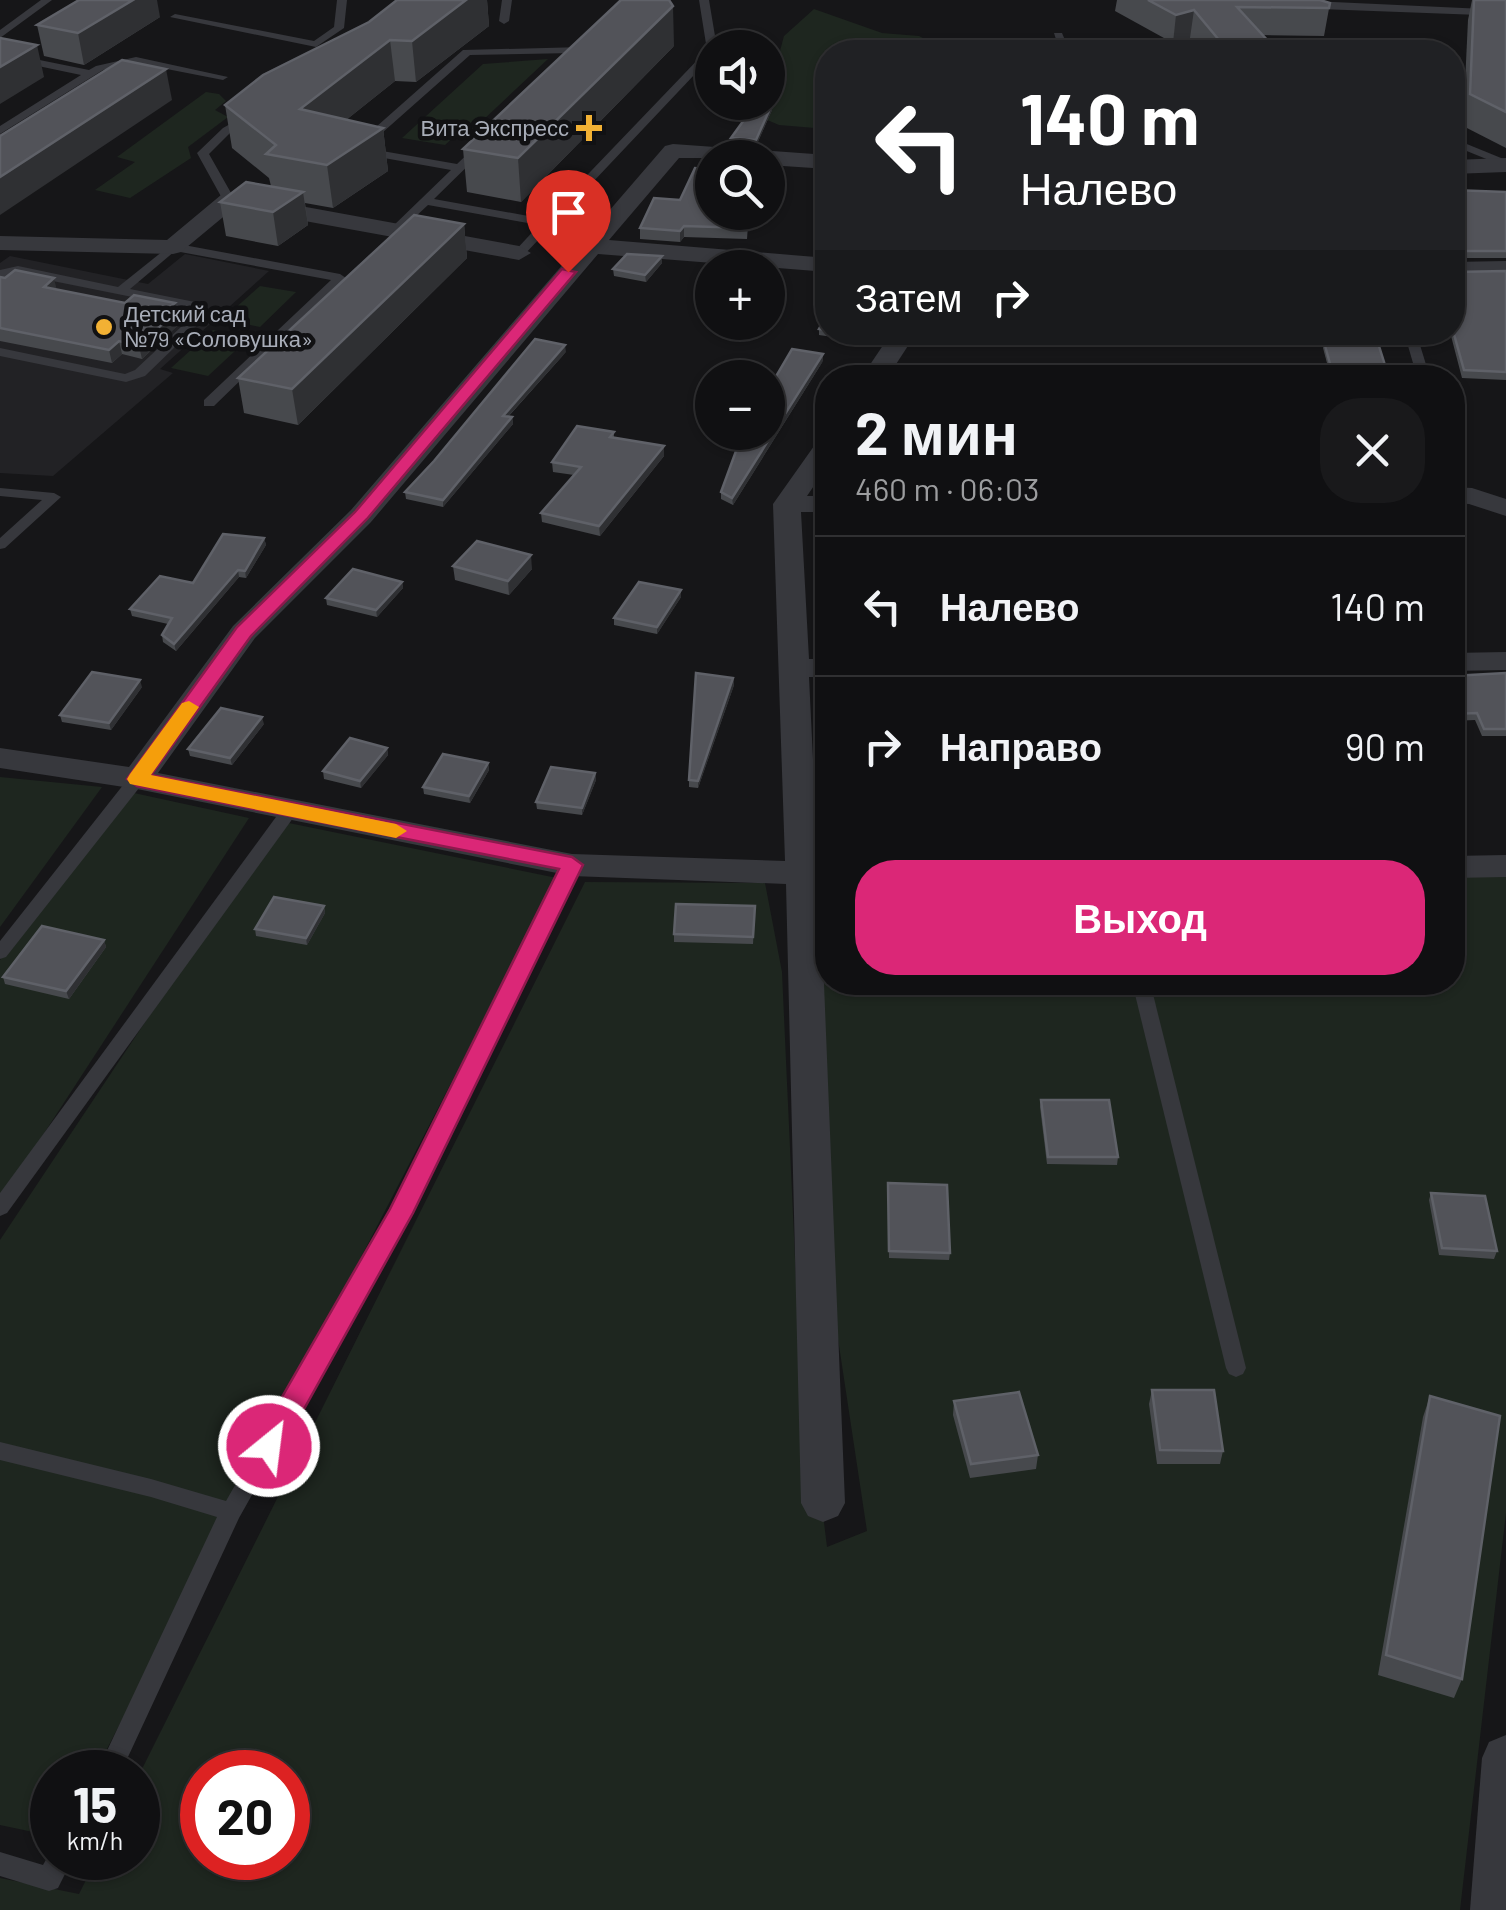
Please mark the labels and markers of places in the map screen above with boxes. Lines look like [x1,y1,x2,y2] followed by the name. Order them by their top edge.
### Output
[421,114,569,141] place label: Вита Экспресс
[578,117,600,139] marker: Вита Экспресс
[526,170,611,273] pin
[124,300,313,352] place label: Детский сад №79 «Соловушка»
[93,316,115,338] marker: Детский сад №79 «Соловушка»

